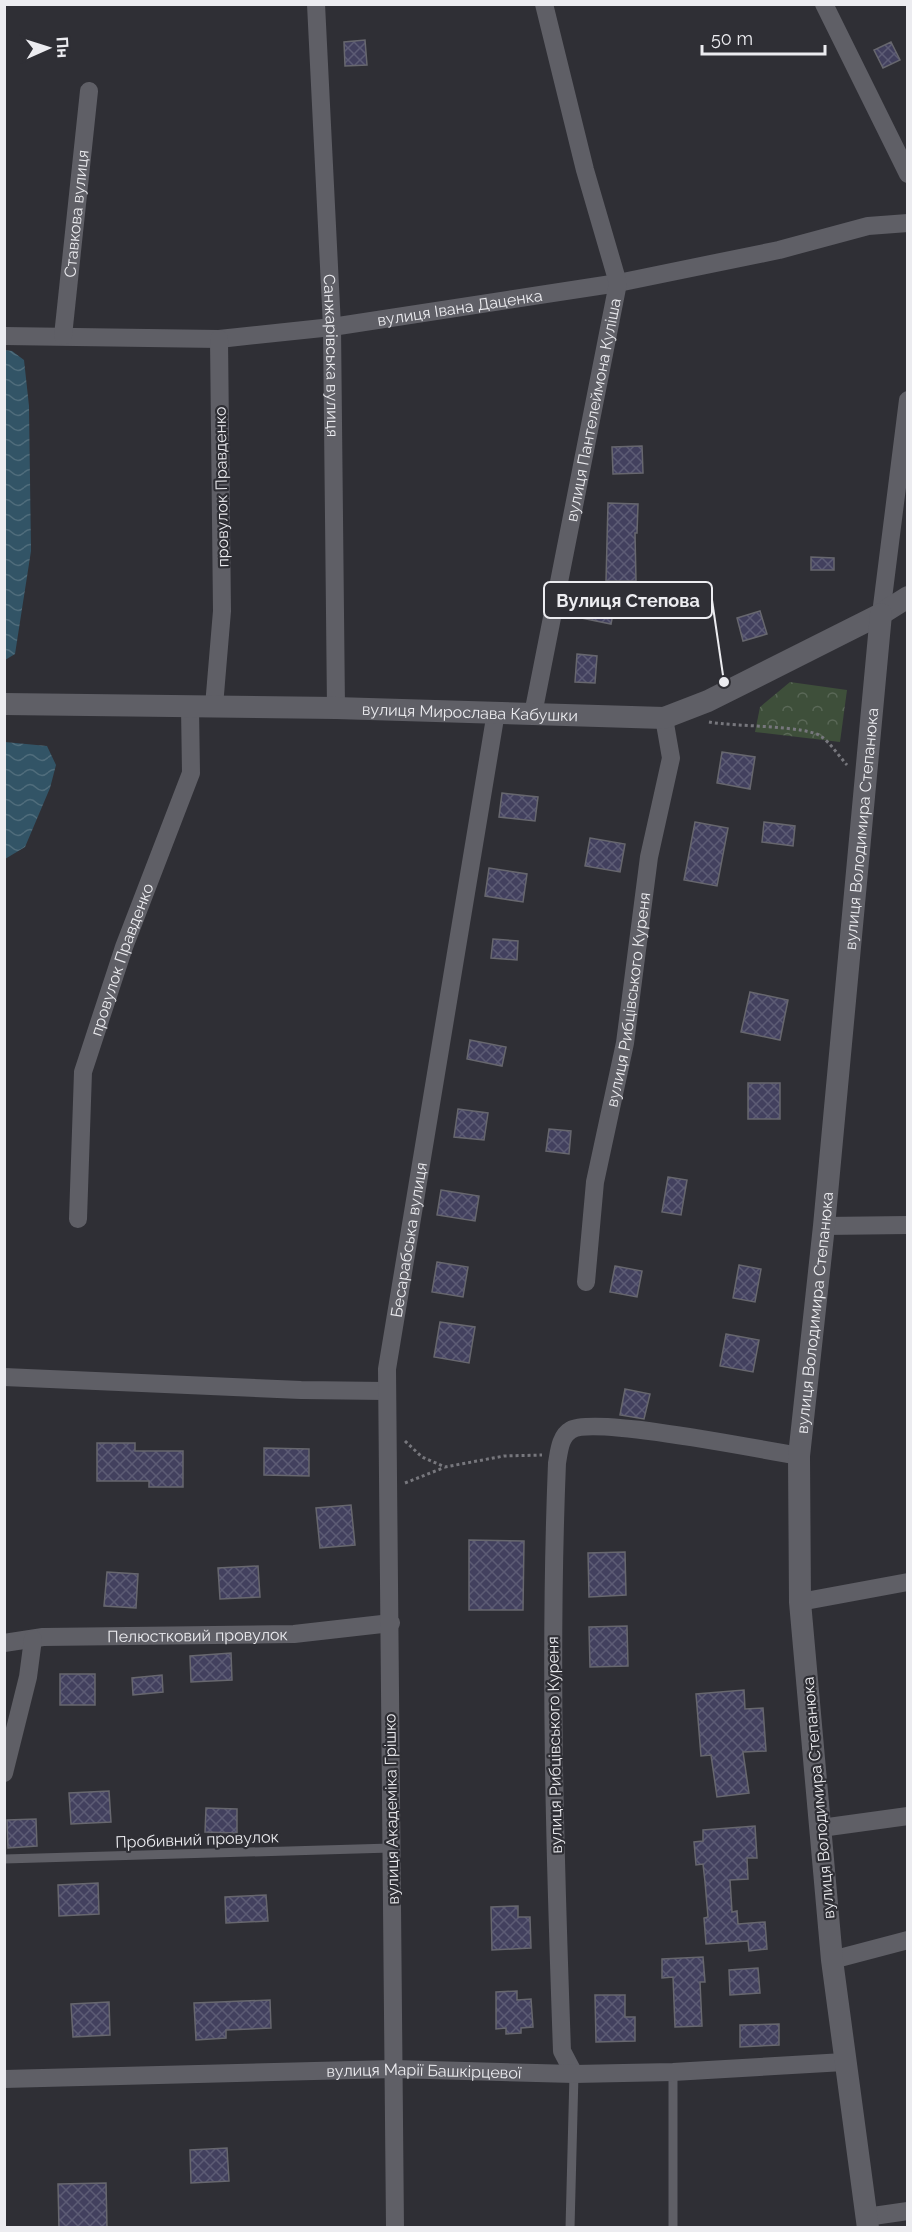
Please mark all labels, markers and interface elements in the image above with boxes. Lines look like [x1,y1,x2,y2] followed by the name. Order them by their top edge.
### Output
[18,18,78,78] north arrow
[702,18,825,56] scale bar
[711,28,753,49] text: 50 m
[52,36,73,58] text: Пн
[60,149,93,278] street label: Ставкова вулиця
[319,273,342,437] street label: Санжарівська вулиця
[376,286,544,330] street label: вулиця Івана Даценка
[562,297,625,523] street label: вулиця Пантелеймона Куліша
[211,406,232,567] street label: провулок Правденко
[544,582,712,618] callout: Вулиця Степова
[556,590,700,611] text: Вулиця Степова
[362,700,578,725] street label: вулиця Мирослава Кабушки
[841,707,882,951] street label: вулиця Володимира Степанюка
[86,881,158,1039] street label: провулок Правденко
[602,891,654,1109] street label: вулиця Рибцівського Куреня
[387,1161,431,1319] street label: Бесарабська вулиця
[792,1191,837,1435] street label: вулиця Володимира Степанюка
[107,1625,288,1646] street label: Пелюстковий провулок
[543,1636,566,1854] street label: вулиця Рибцівського Куреня
[798,1676,839,1920] street label: вулиця Володимира Степанюка
[380,1713,403,1905] street label: вулиця Академіка Грішко
[115,1827,279,1852] street label: Пробивний провулок
[326,2060,522,2083] street label: вулиця Марії Башкірцевої

